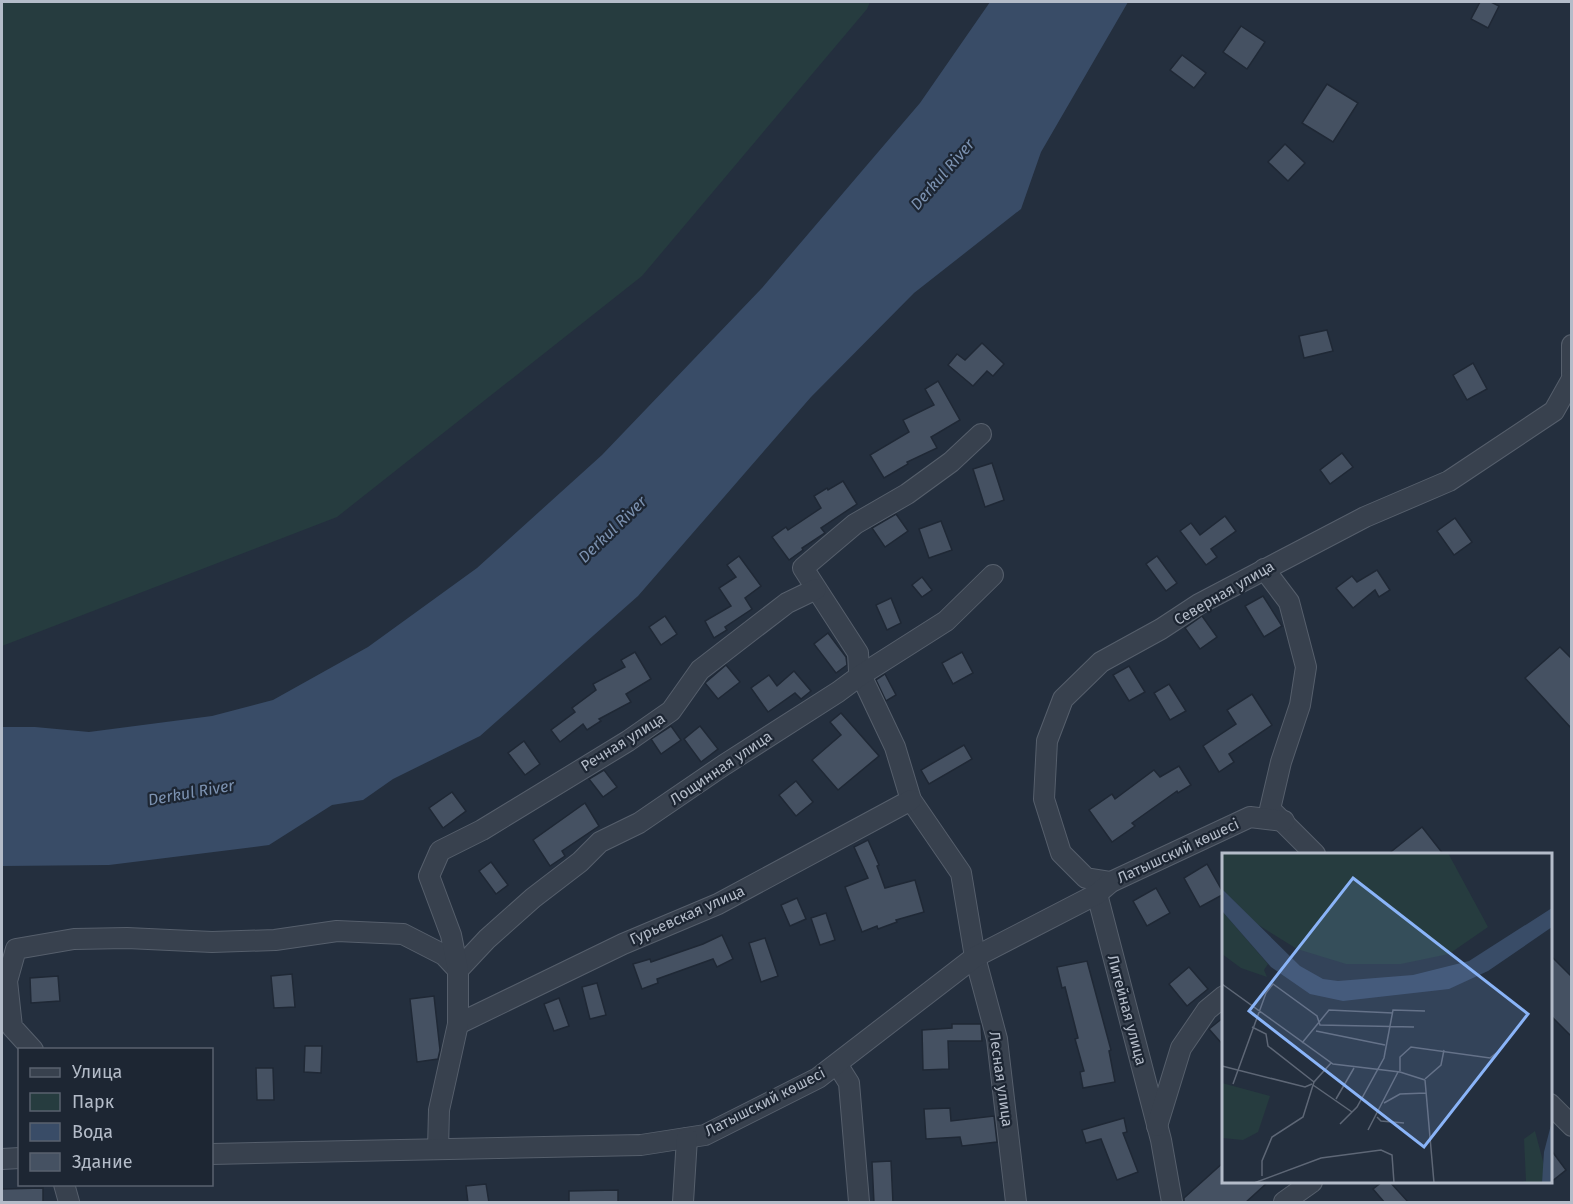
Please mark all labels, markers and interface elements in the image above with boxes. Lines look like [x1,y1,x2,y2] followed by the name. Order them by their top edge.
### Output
[907,134,979,214] water label: Derkul River
[574,492,651,567] water label: Derkul River
[1171,557,1277,629] street label: Северная улица
[578,709,668,775] street label: Речная улица
[666,727,776,809] street label: Лощинная улица
[146,775,237,809] water label: Derkul River
[1114,815,1242,887] street label: Латышский көшесі
[1222,853,1552,1183] inset map
[627,882,747,948] street label: Гурьевская улица
[1104,953,1150,1067] street label: Литейная улица
[985,1030,1017,1128] street label: Лесная улица
[18,1048,213,1186] legend
[72,1061,122,1083] text: Улица
[702,1064,828,1140] street label: Латышский көшесі
[72,1091,115,1113] text: Парк
[72,1121,113,1143] text: Вода
[72,1151,133,1173] text: Здание

